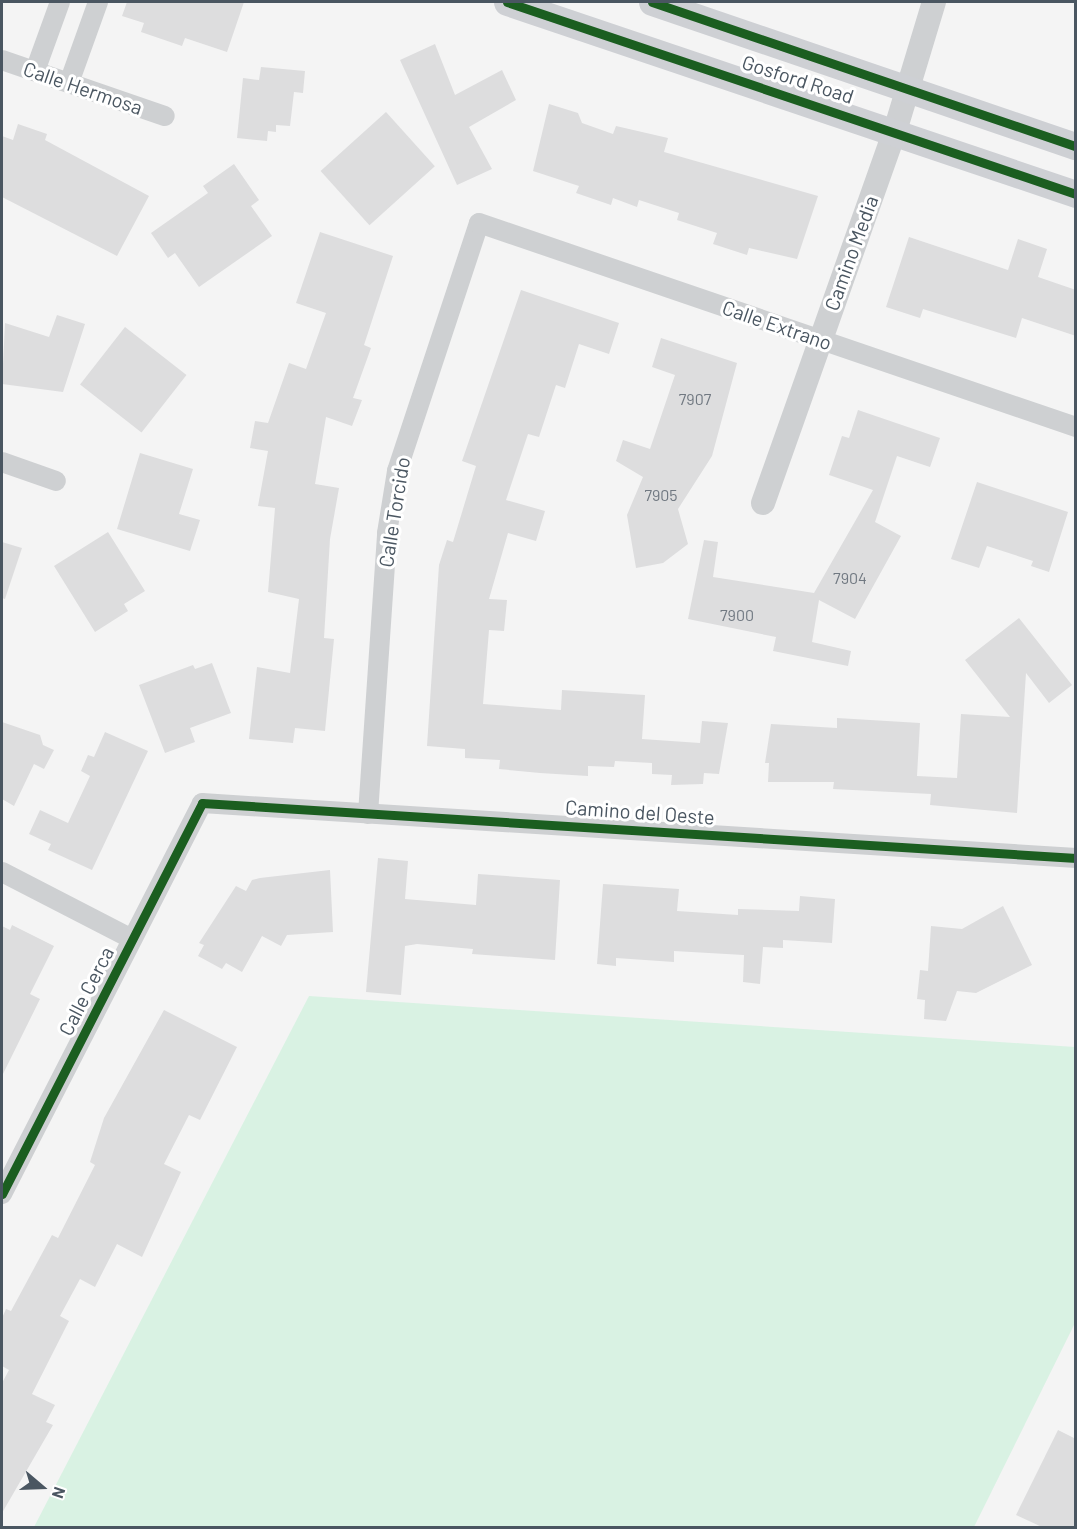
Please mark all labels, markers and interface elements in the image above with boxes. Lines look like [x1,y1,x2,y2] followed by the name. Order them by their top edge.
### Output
[739,50,857,108] street label: Gosford Road
[20,56,146,120] street label: Calle Hermosa
[819,192,883,314] street label: Camino Media
[719,295,835,355] street label: Calle Extrano
[679,389,711,409] house number: 7907
[373,455,415,569] street label: Calle Torcido
[644,485,678,505] house number: 7905
[833,568,867,588] house number: 7904
[720,605,754,625] house number: 7900
[564,795,716,829] street label: Camino del Oeste
[53,942,119,1040] street label: Calle Cerca
[12,1457,72,1517] north arrow
[49,1485,70,1501] text: N

